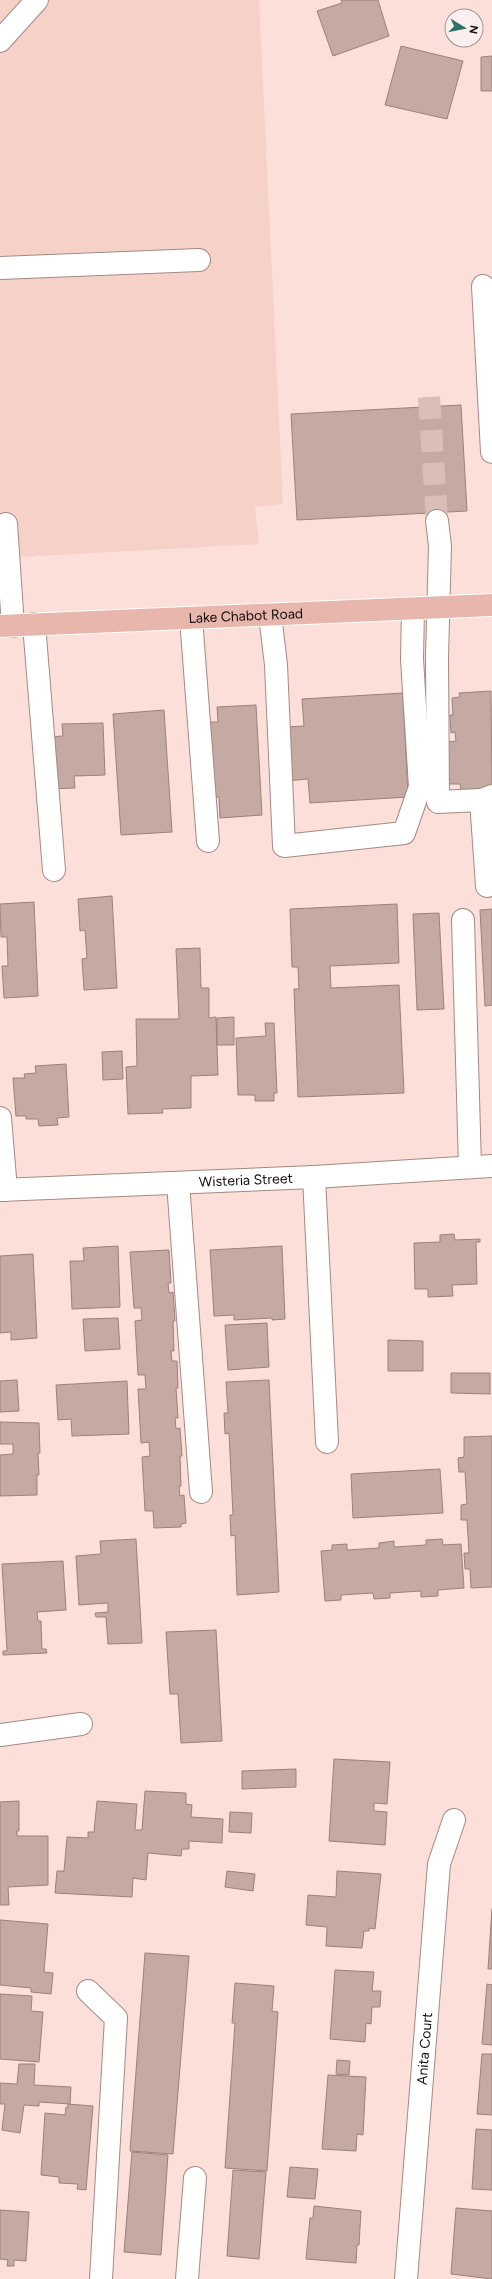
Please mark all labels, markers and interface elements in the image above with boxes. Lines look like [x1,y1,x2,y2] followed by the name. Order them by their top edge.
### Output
[444,8,484,48] north arrow
[466,24,480,35] text: N
[188,605,303,626] street label: Lake Chabot Road
[198,1169,293,1190] street label: Wisteria Street
[413,2012,436,2086] street label: Anita Court

